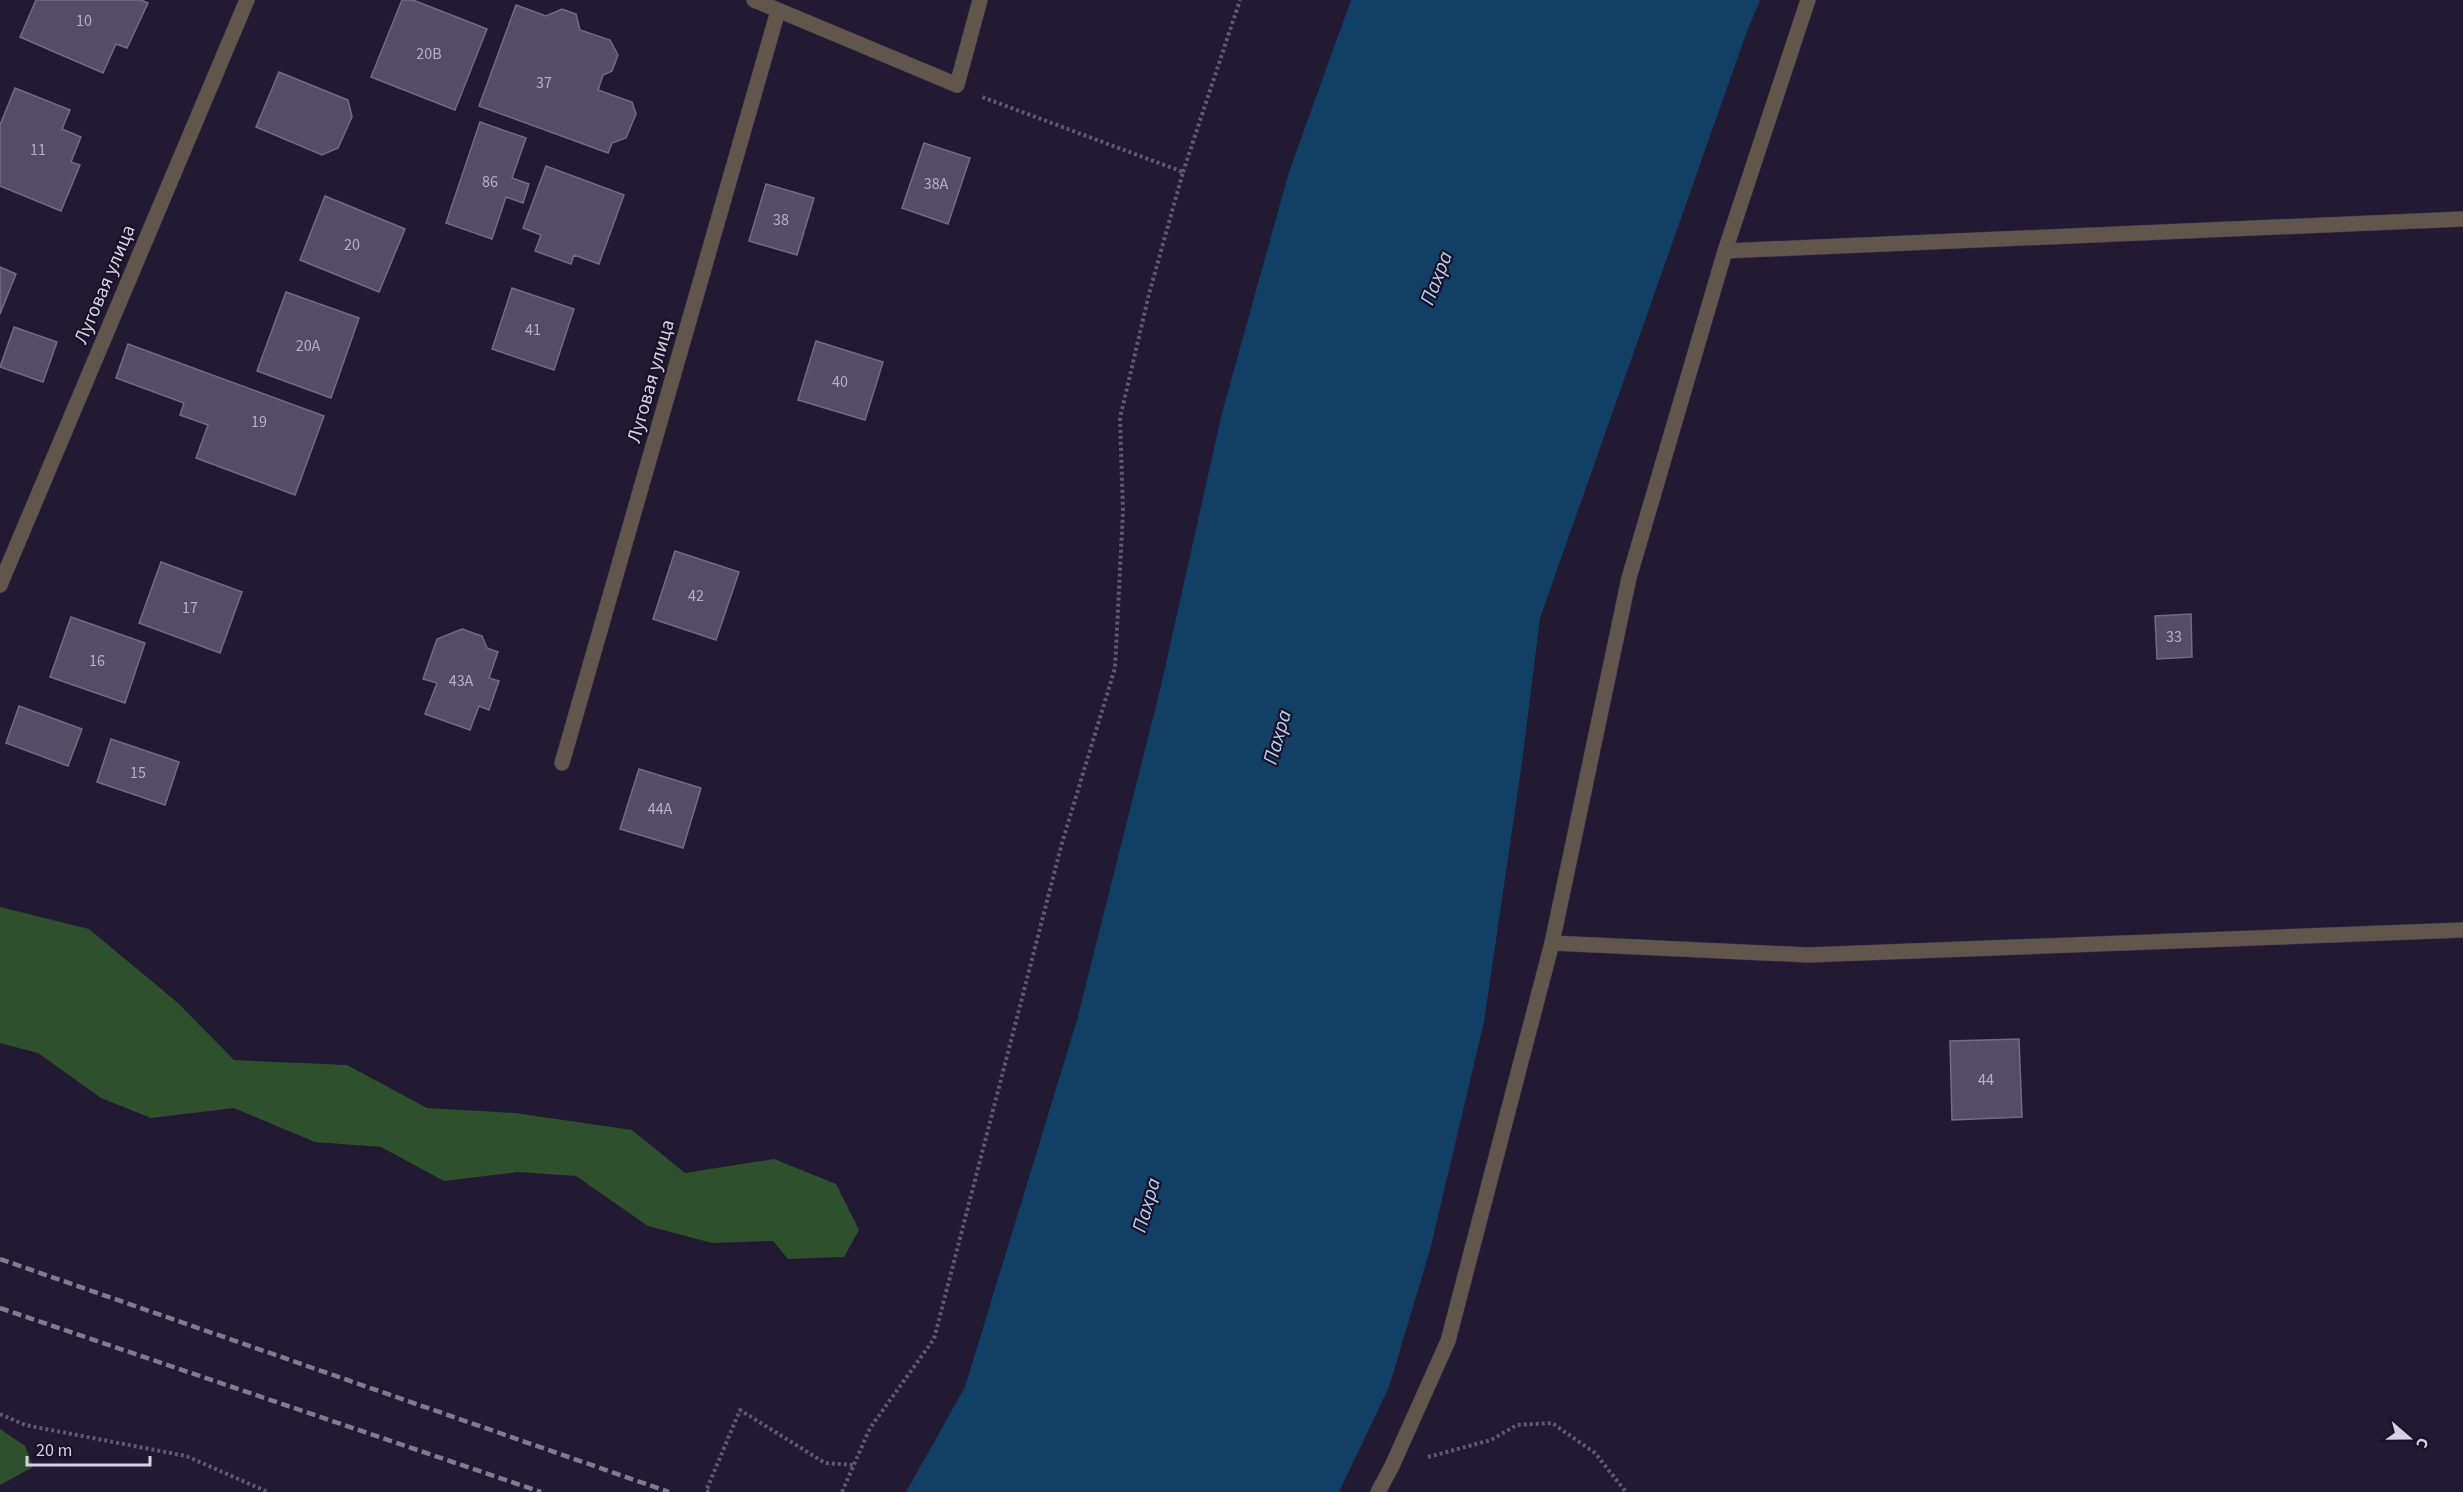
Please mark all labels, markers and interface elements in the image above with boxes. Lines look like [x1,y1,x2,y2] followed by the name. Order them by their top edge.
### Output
[76,10,92,32] house number: 10
[416,43,442,65] house number: 20В
[536,72,552,94] house number: 37
[30,139,46,161] house number: 11
[482,171,498,193] house number: 86
[924,173,949,195] house number: 38А
[773,209,789,231] house number: 38
[67,220,143,348] street label: Луговая улица
[344,234,360,256] house number: 20
[1412,247,1460,309] water label: Пахра
[620,316,682,446] street label: Луговая улица
[525,319,541,341] house number: 41
[296,335,321,357] house number: 20А
[832,371,848,393] house number: 40
[251,411,267,433] house number: 19
[688,585,704,607] house number: 42
[182,597,198,619] house number: 17
[2166,626,2182,648] house number: 33
[89,650,105,672] house number: 16
[449,670,474,692] house number: 43А
[1255,706,1299,768] water label: Пахра
[130,762,146,784] house number: 15
[648,798,673,820] house number: 44А
[1978,1069,1994,1091] house number: 44
[1124,1174,1168,1236] water label: Пахра
[2379,1408,2439,1468] north arrow
[27,1429,150,1467] scale bar
[2410,1435,2434,1451] text: С
[36,1438,72,1463] text: 20 m

